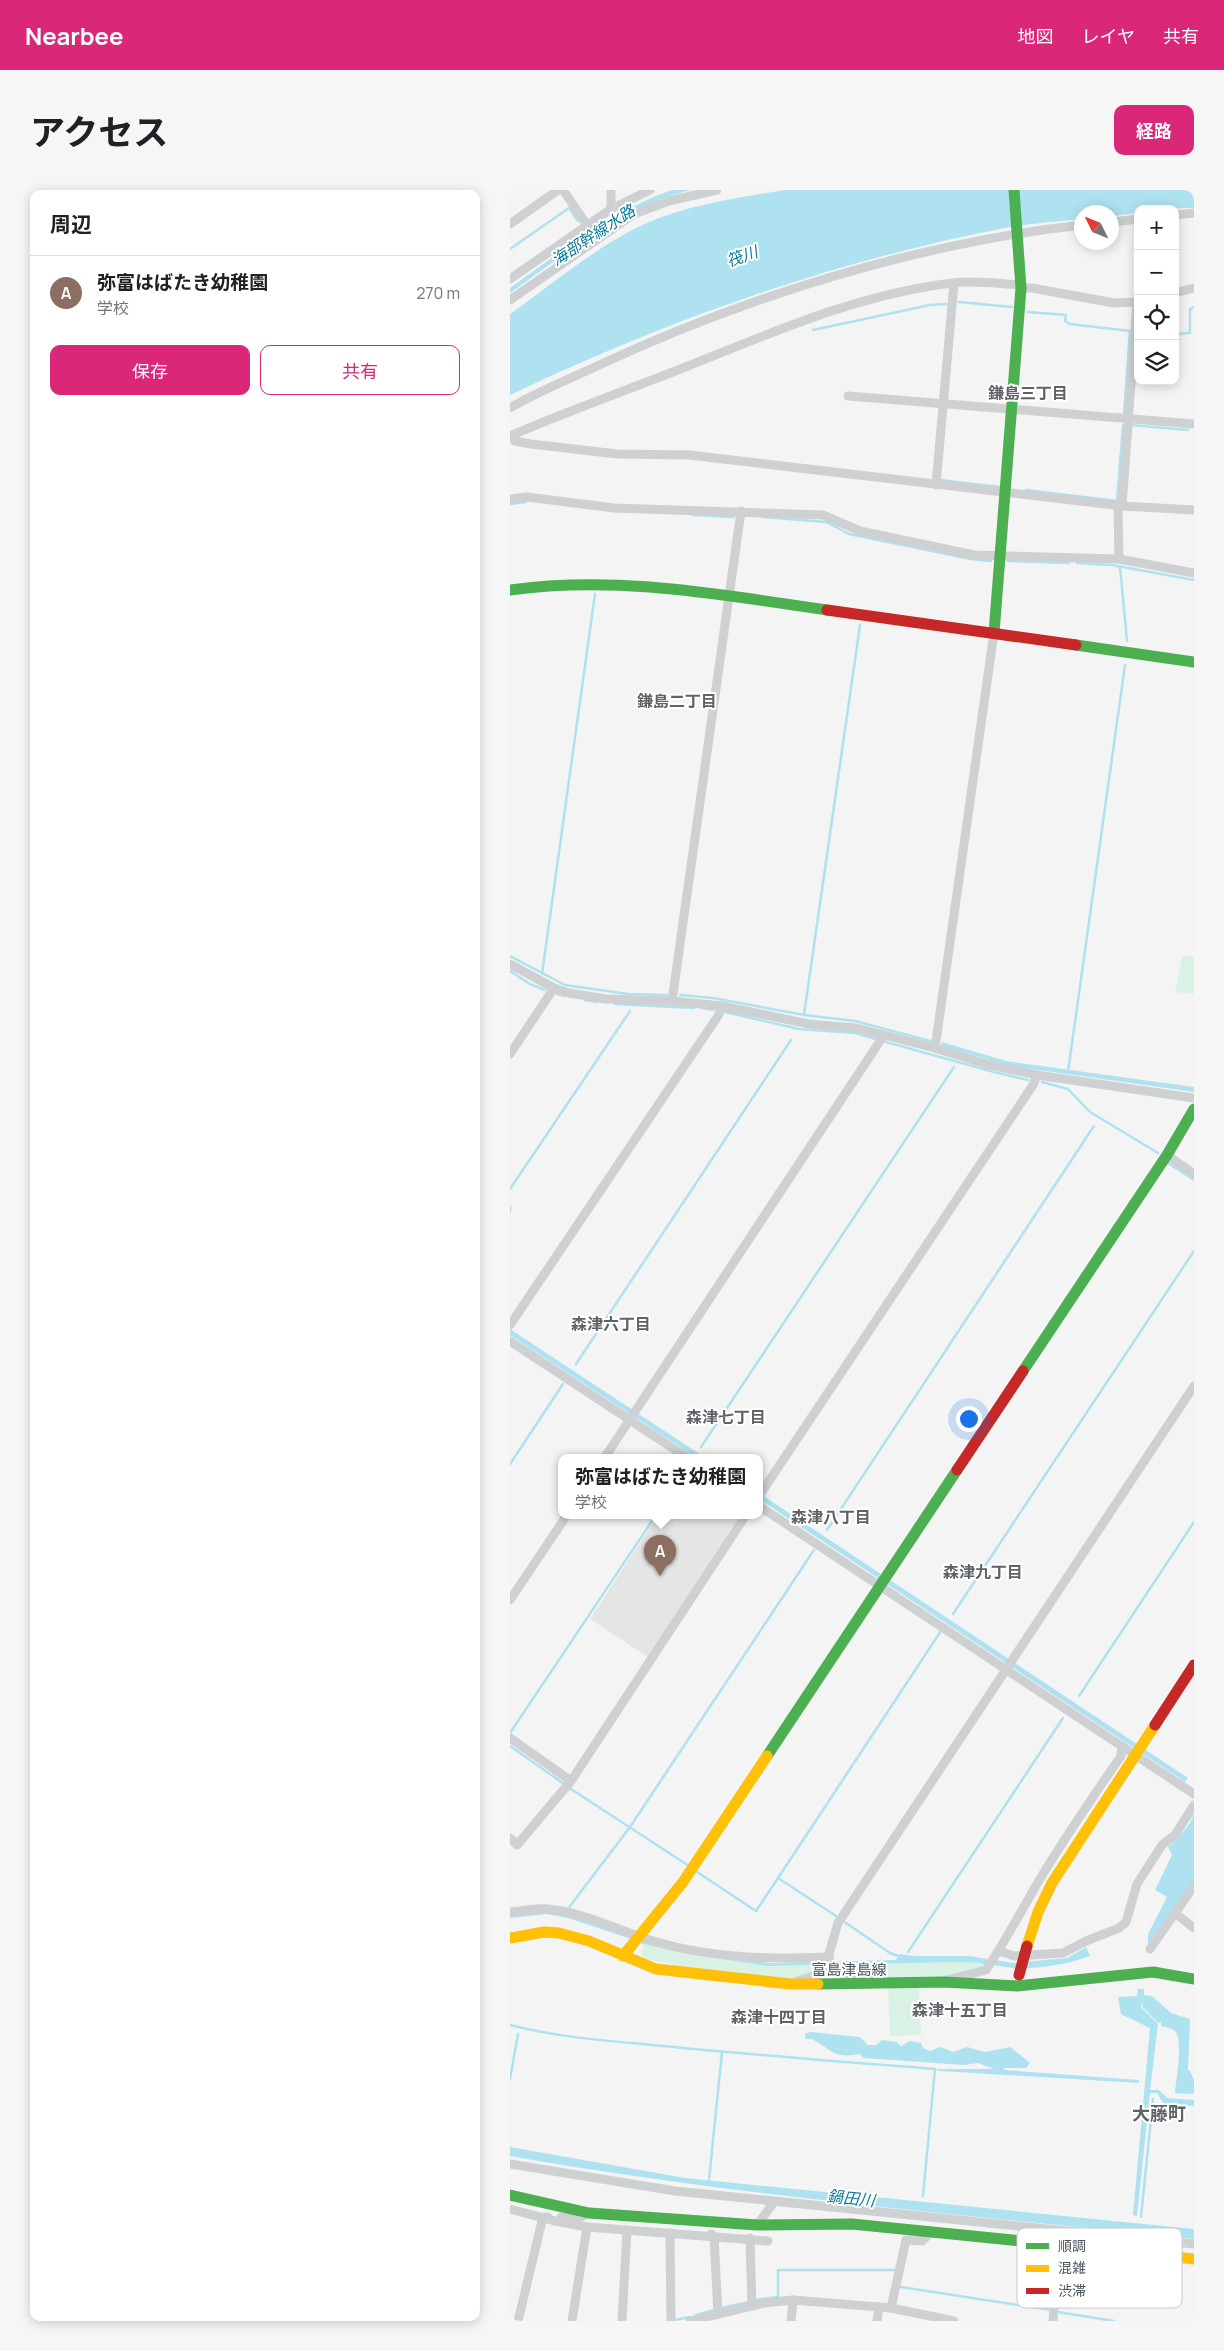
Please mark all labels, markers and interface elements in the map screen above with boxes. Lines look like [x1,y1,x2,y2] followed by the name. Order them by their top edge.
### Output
[25,19,124,52] text: Nearbee
[1018,24,1054,48] text: 地図
[1082,24,1135,48] text: レイヤ
[1163,24,1199,48] text: 共有
[1114,105,1194,155] button: 経路
[30,108,168,156] text: アクセス
[547,199,641,270] water label: 海部幹線水路
[1074,205,1119,250] north arrow
[1134,205,1179,385] map controls
[1134,205,1179,250] button: +
[50,210,92,238] text: 周辺
[723,240,763,272] water label: 筏川
[1134,250,1179,295] button: −
[97,269,268,295] text: 弥富はばたき幼稚園
[61,282,71,304] text: A
[416,282,460,304] text: 270 m
[1134,295,1179,340] button: locate
[97,297,129,319] text: 学校
[1134,340,1179,385] button: layers
[50,345,250,395] button: 保存
[260,345,460,395] button: 共有
[988,382,1068,404] district label: 鎌島三丁目
[637,690,717,712] district label: 鎌島二丁目
[571,1313,651,1335] district label: 森津六丁目
[686,1406,766,1428] district label: 森津七丁目
[956,1406,982,1432] your location
[558,1454,763,1519] popup
[575,1463,746,1489] text: 弥富はばたき幼稚園
[575,1491,607,1513] text: 学校
[791,1506,871,1528] district label: 森津八丁目
[644,1535,676,1576] pin: A
[943,1561,1023,1583] district label: 森津九丁目
[811,1959,887,1980] street label: 富島津島線
[912,1999,1008,2021] district label: 森津十五丁目
[731,2006,827,2028] district label: 森津十四丁目
[1132,2101,1186,2125] district label: 大藤町
[826,2185,878,2212] water label: 鍋田川
[1017,2228,1182,2308] legend
[1058,2236,1086,2255] text: 順調
[1058,2258,1086,2277] text: 混雑
[1058,2281,1086,2300] text: 渋滞

